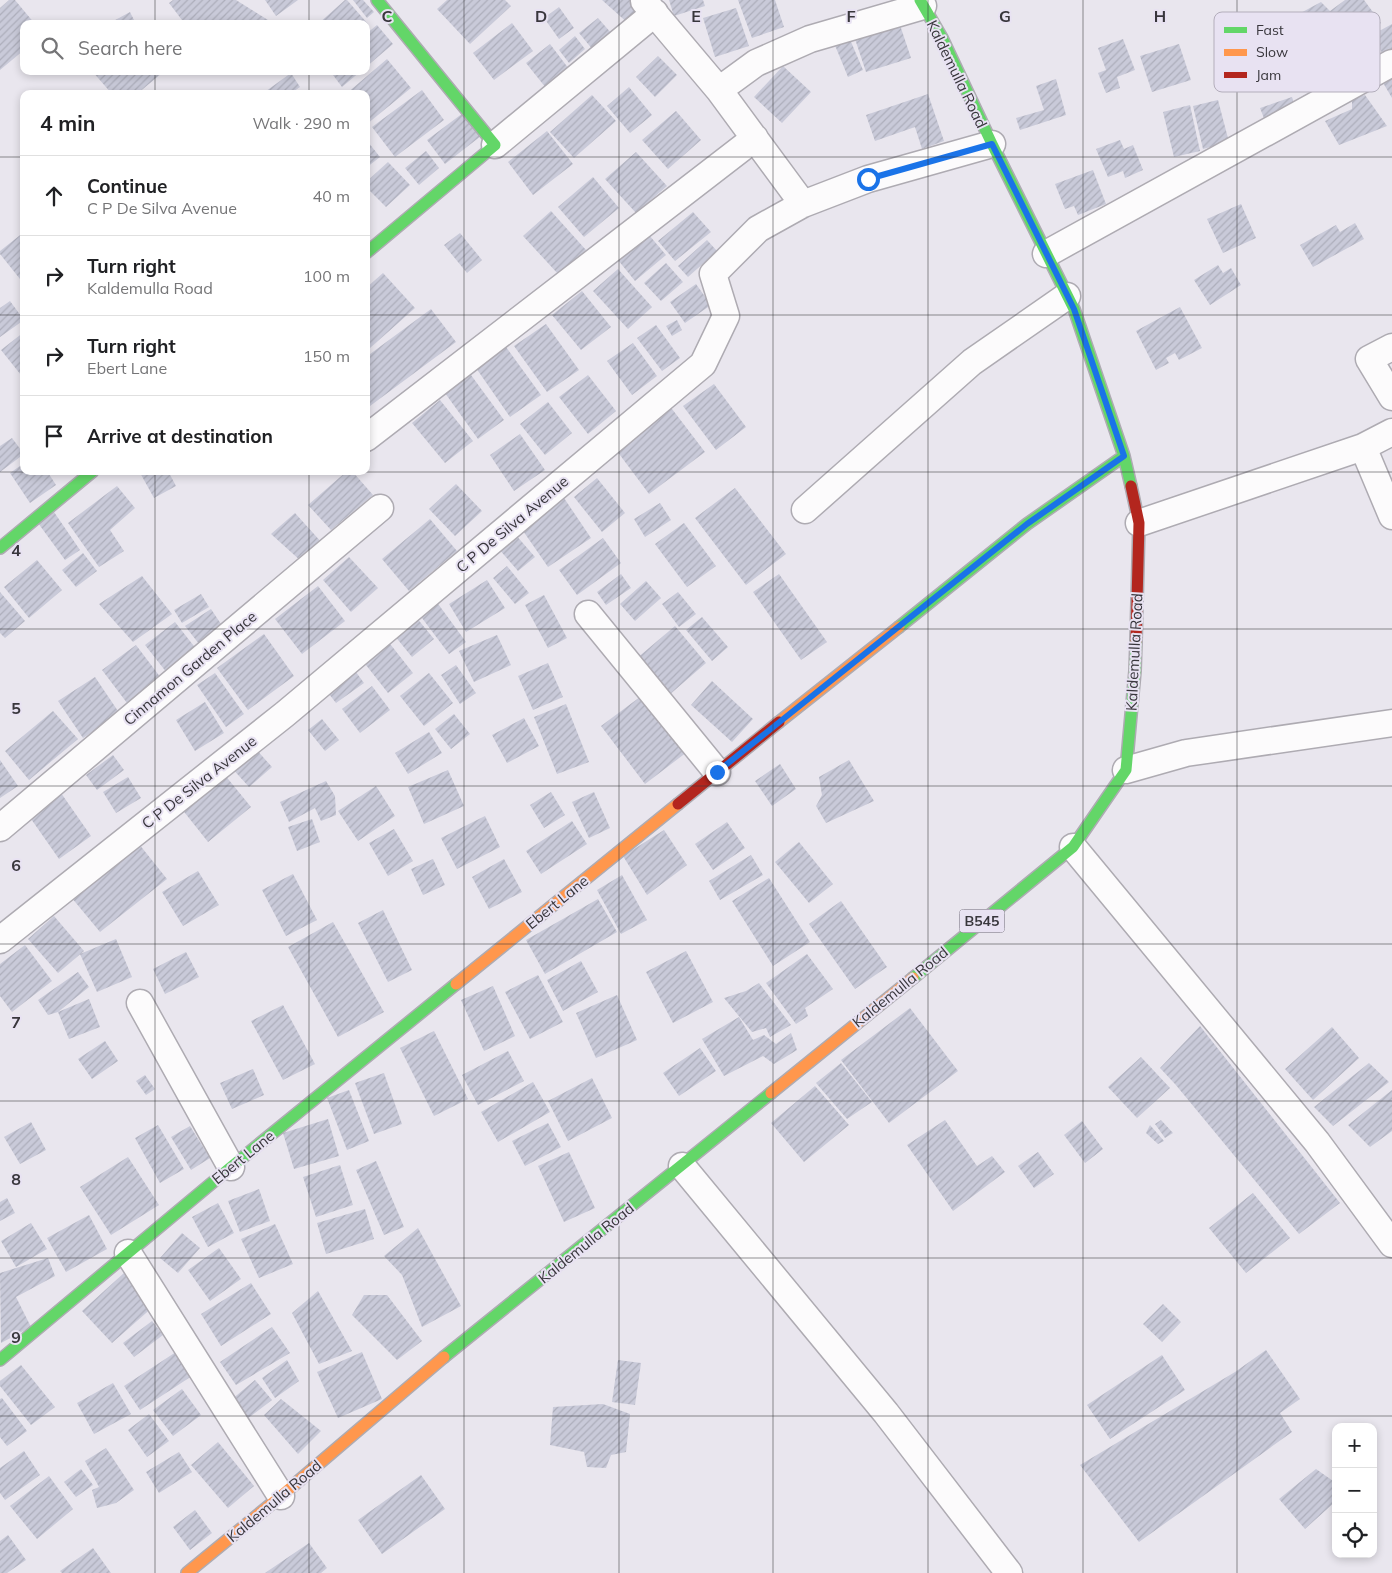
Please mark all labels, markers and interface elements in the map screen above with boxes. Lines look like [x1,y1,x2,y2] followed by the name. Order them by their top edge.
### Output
[382,6,393,26] text: C
[535,6,547,26] text: D
[691,6,701,26] text: E
[846,6,856,26] text: F
[999,6,1011,26] text: G
[1154,6,1166,26] text: H
[1214,12,1380,92] legend
[923,17,991,131] street label: Kaldemulla Road
[20,20,370,75] search box
[1256,21,1284,39] text: Fast
[38,34,66,62] icon: search
[78,36,182,60] text: Search here
[1256,43,1288,61] text: Slow
[1256,66,1281,84] text: Jam
[40,110,95,136] text: 4 min
[252,113,350,133] text: Walk · 290 m
[857,168,880,191] route start
[87,174,167,198] text: Continue
[40,182,68,210] icon: ahead
[313,186,350,206] text: 40 m
[87,198,237,218] text: C P De Silva Avenue
[87,254,176,278] text: Turn right
[40,262,68,290] icon: right
[303,266,350,286] text: 100 m
[87,278,213,298] text: Kaldemulla Road
[87,334,176,358] text: Turn right
[40,342,68,370] icon: right
[303,346,350,366] text: 150 m
[87,358,167,378] text: Ebert Lane
[40,422,68,450] icon: arrive
[87,424,273,448] text: Arrive at destination
[452,472,572,576] street label: C P De Silva Avenue
[11,540,21,560] text: 4
[1121,593,1147,711] street label: Kaldemulla Road
[120,607,260,729] street label: Cinnamon Garden Place
[11,698,21,718] text: 5
[138,731,260,833] street label: C P De Silva Avenue
[706,761,729,784] route end
[11,855,21,875] text: 6
[522,871,592,933] street label: Ebert Lane
[960,909,1004,932] road number: B545
[848,943,952,1031] street label: Kaldemulla Road
[11,1012,21,1032] text: 7
[208,1126,278,1188] street label: Ebert Lane
[11,1169,21,1189] text: 8
[534,1199,638,1287] street label: Kaldemulla Road
[11,1327,21,1347] text: 9
[1332,1423,1377,1558] map controls
[1332,1423,1377,1468] button: +
[223,1456,325,1546] street label: Kaldemulla Road
[1332,1468,1377,1513] button: −
[1332,1513,1377,1558] button: locate

